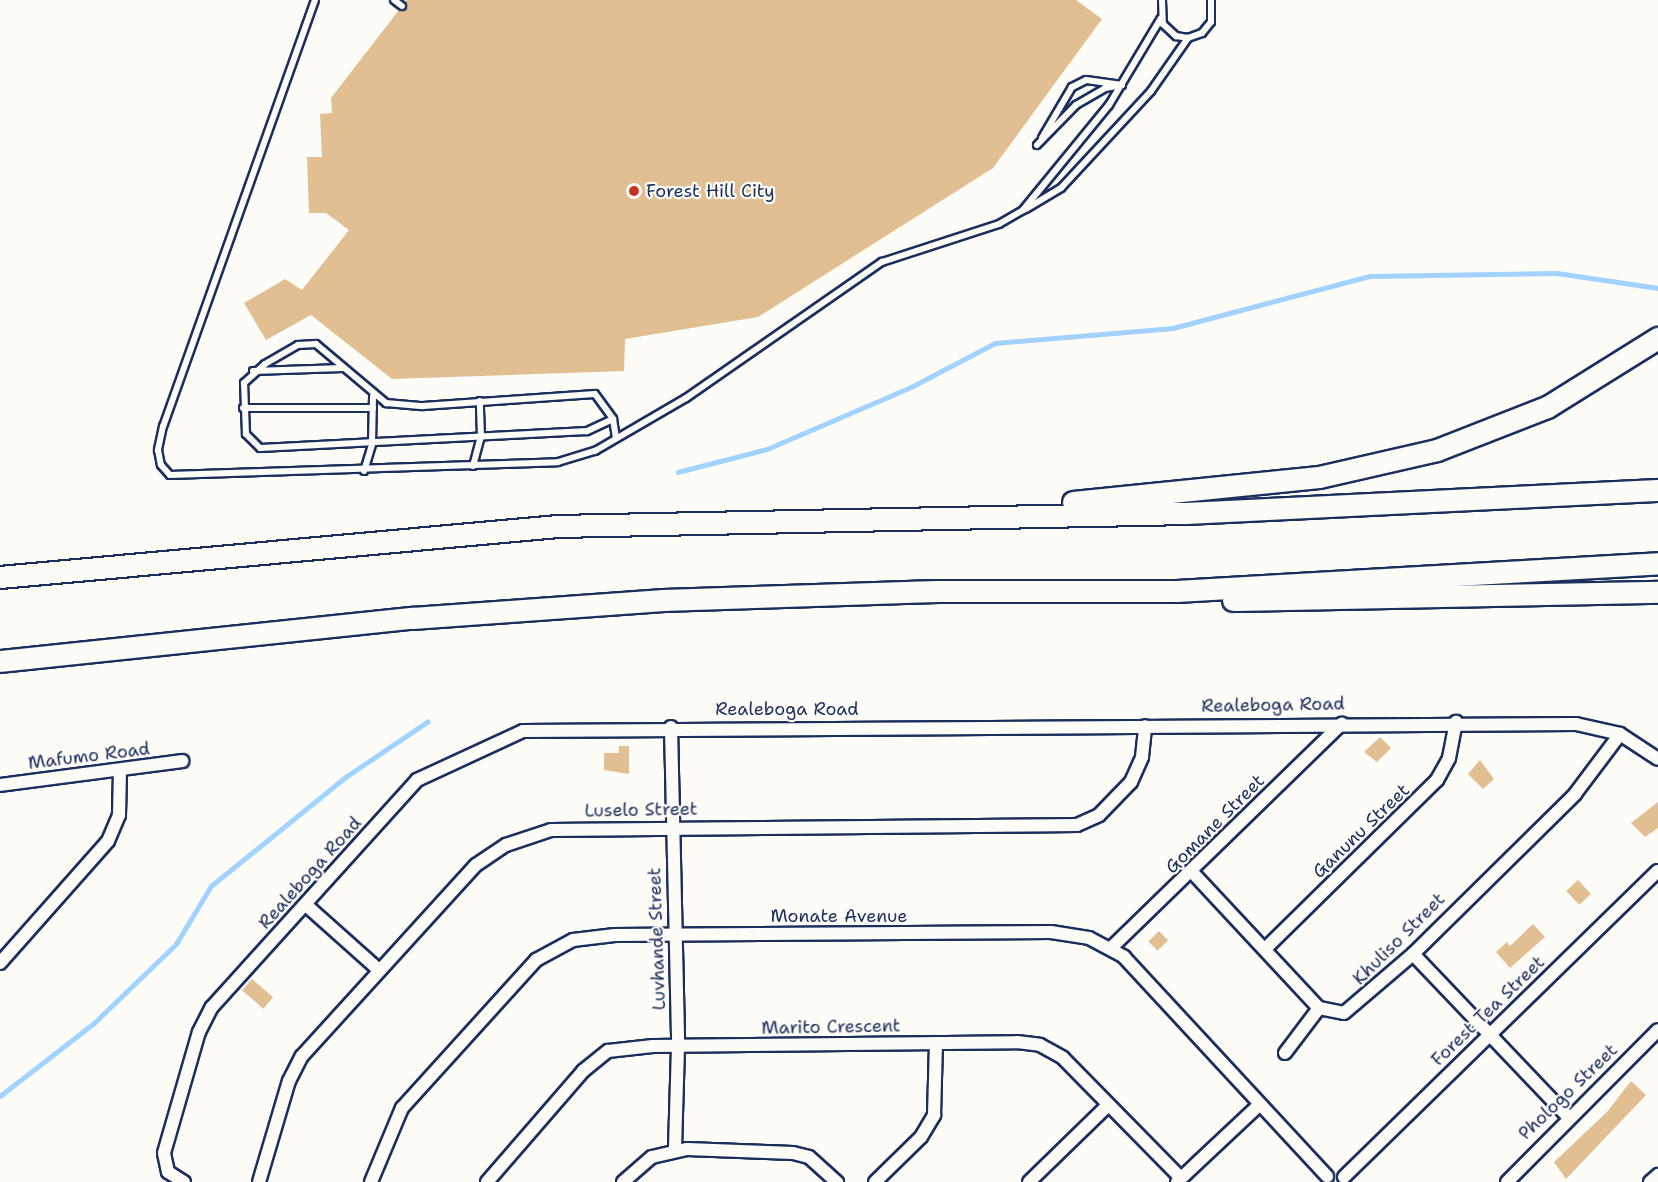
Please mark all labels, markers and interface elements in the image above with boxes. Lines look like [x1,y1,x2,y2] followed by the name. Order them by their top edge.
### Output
[646,180,775,202] place label: Forest Hill City
[627,184,641,198] marker: Forest Hill City
[1201,693,1345,717] street label: Realeboga Road
[715,698,859,720] street label: Realeboga Road
[27,738,151,774] street label: Mafumo Road
[1161,770,1269,878] street label: Gomane Street
[1308,779,1414,883] street label: Ganunu Street
[584,798,698,822] street label: Luselo Street
[254,812,366,934] street label: Realeboga Road
[644,867,670,1011] street label: Luvhande Street
[1348,888,1450,990] street label: Khuliso Street
[770,905,908,927] street label: Monate Avenue
[1427,951,1549,1071] street label: Forest Tea Street
[761,1015,901,1039] street label: Marito Crescent
[1514,1039,1622,1145] street label: Phologo Street

